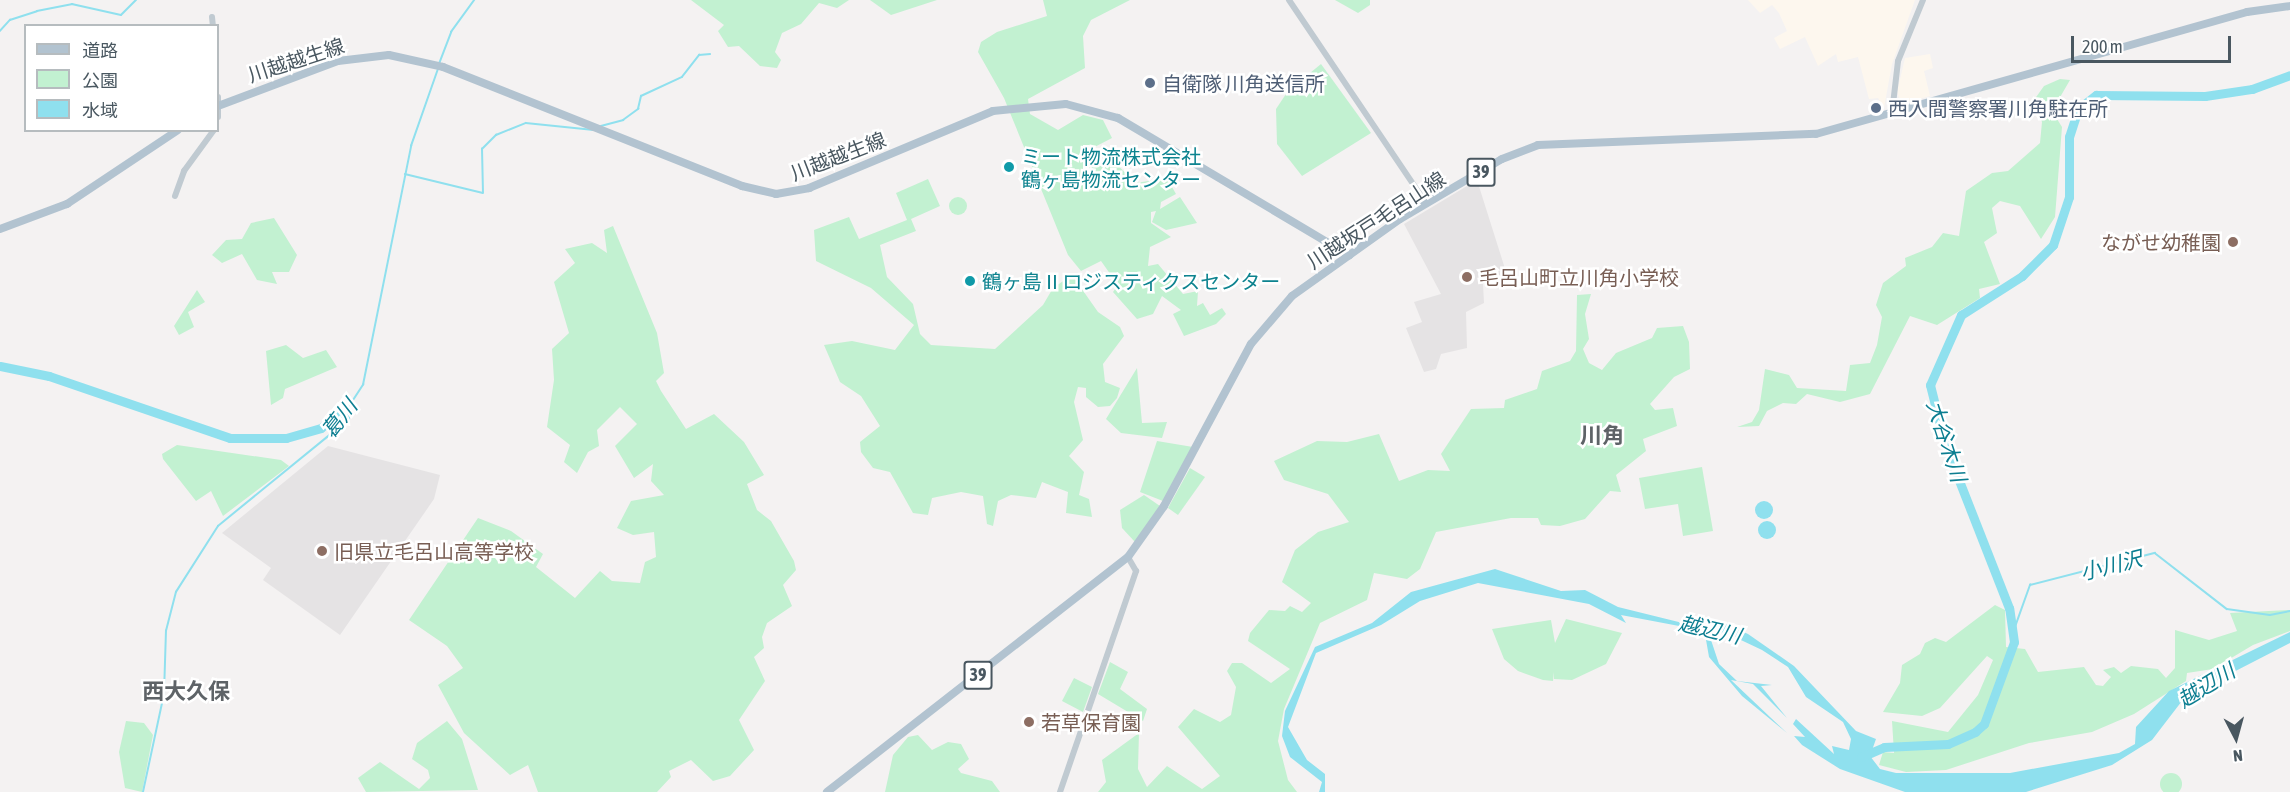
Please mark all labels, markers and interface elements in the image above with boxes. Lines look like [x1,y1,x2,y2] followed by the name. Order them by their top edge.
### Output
[24,24,219,132] legend
[2074,24,2234,62] scale bar
[245,33,347,87] street label: 川越越生線
[2082,36,2123,57] text: 200 m
[82,40,118,61] text: 道路
[82,70,118,91] text: 公園
[1162,71,1325,95] place label: 自衛隊 川角送信所
[1143,76,1157,90] marker: 自衛隊 川角送信所
[1888,96,2108,120] place label: 西入間警察署川角駐在所
[82,100,118,121] text: 水域
[1869,101,1883,115] marker: 西入間警察署川角駐在所
[787,127,889,185] street label: 川越越生線
[1021,144,1201,191] place label: ミート物流株式会社 鶴ヶ島物流センター
[1466,157,1496,187] road number: 39
[1002,160,1016,174] marker: ミート物流株式会社 鶴ヶ島物流センター
[1302,166,1450,274] street label: 川越坂戸毛呂山線
[2101,230,2221,254] place label: ながせ幼稚園
[2226,235,2240,249] marker: ながせ幼稚園
[1479,265,1679,289] place label: 毛呂山町立川角小学校
[982,269,1282,293] place label: 鶴ヶ島Ⅱロジスティクスセンター
[1460,270,1474,284] marker: 毛呂山町立川角小学校
[963,274,977,288] marker: 鶴ヶ島Ⅱロジスティクスセンター
[316,394,362,442] water label: 葛川
[1922,397,1972,485] water label: 大谷木川
[1580,423,1624,449] district label: 川角
[334,539,534,563] place label: 旧県立毛呂山高等学校
[315,544,329,558] marker: 旧県立毛呂山高等学校
[2077,545,2145,585] water label: 小川沢
[1676,610,1744,648] water label: 越辺川
[2173,658,2239,712] water label: 越辺川
[963,660,993,690] road number: 39
[142,679,230,705] district label: 西大久保
[2206,708,2266,768] north arrow
[1041,710,1141,734] place label: 若草保育園
[1022,715,1036,729] marker: 若草保育園
[2232,746,2244,765] text: N

